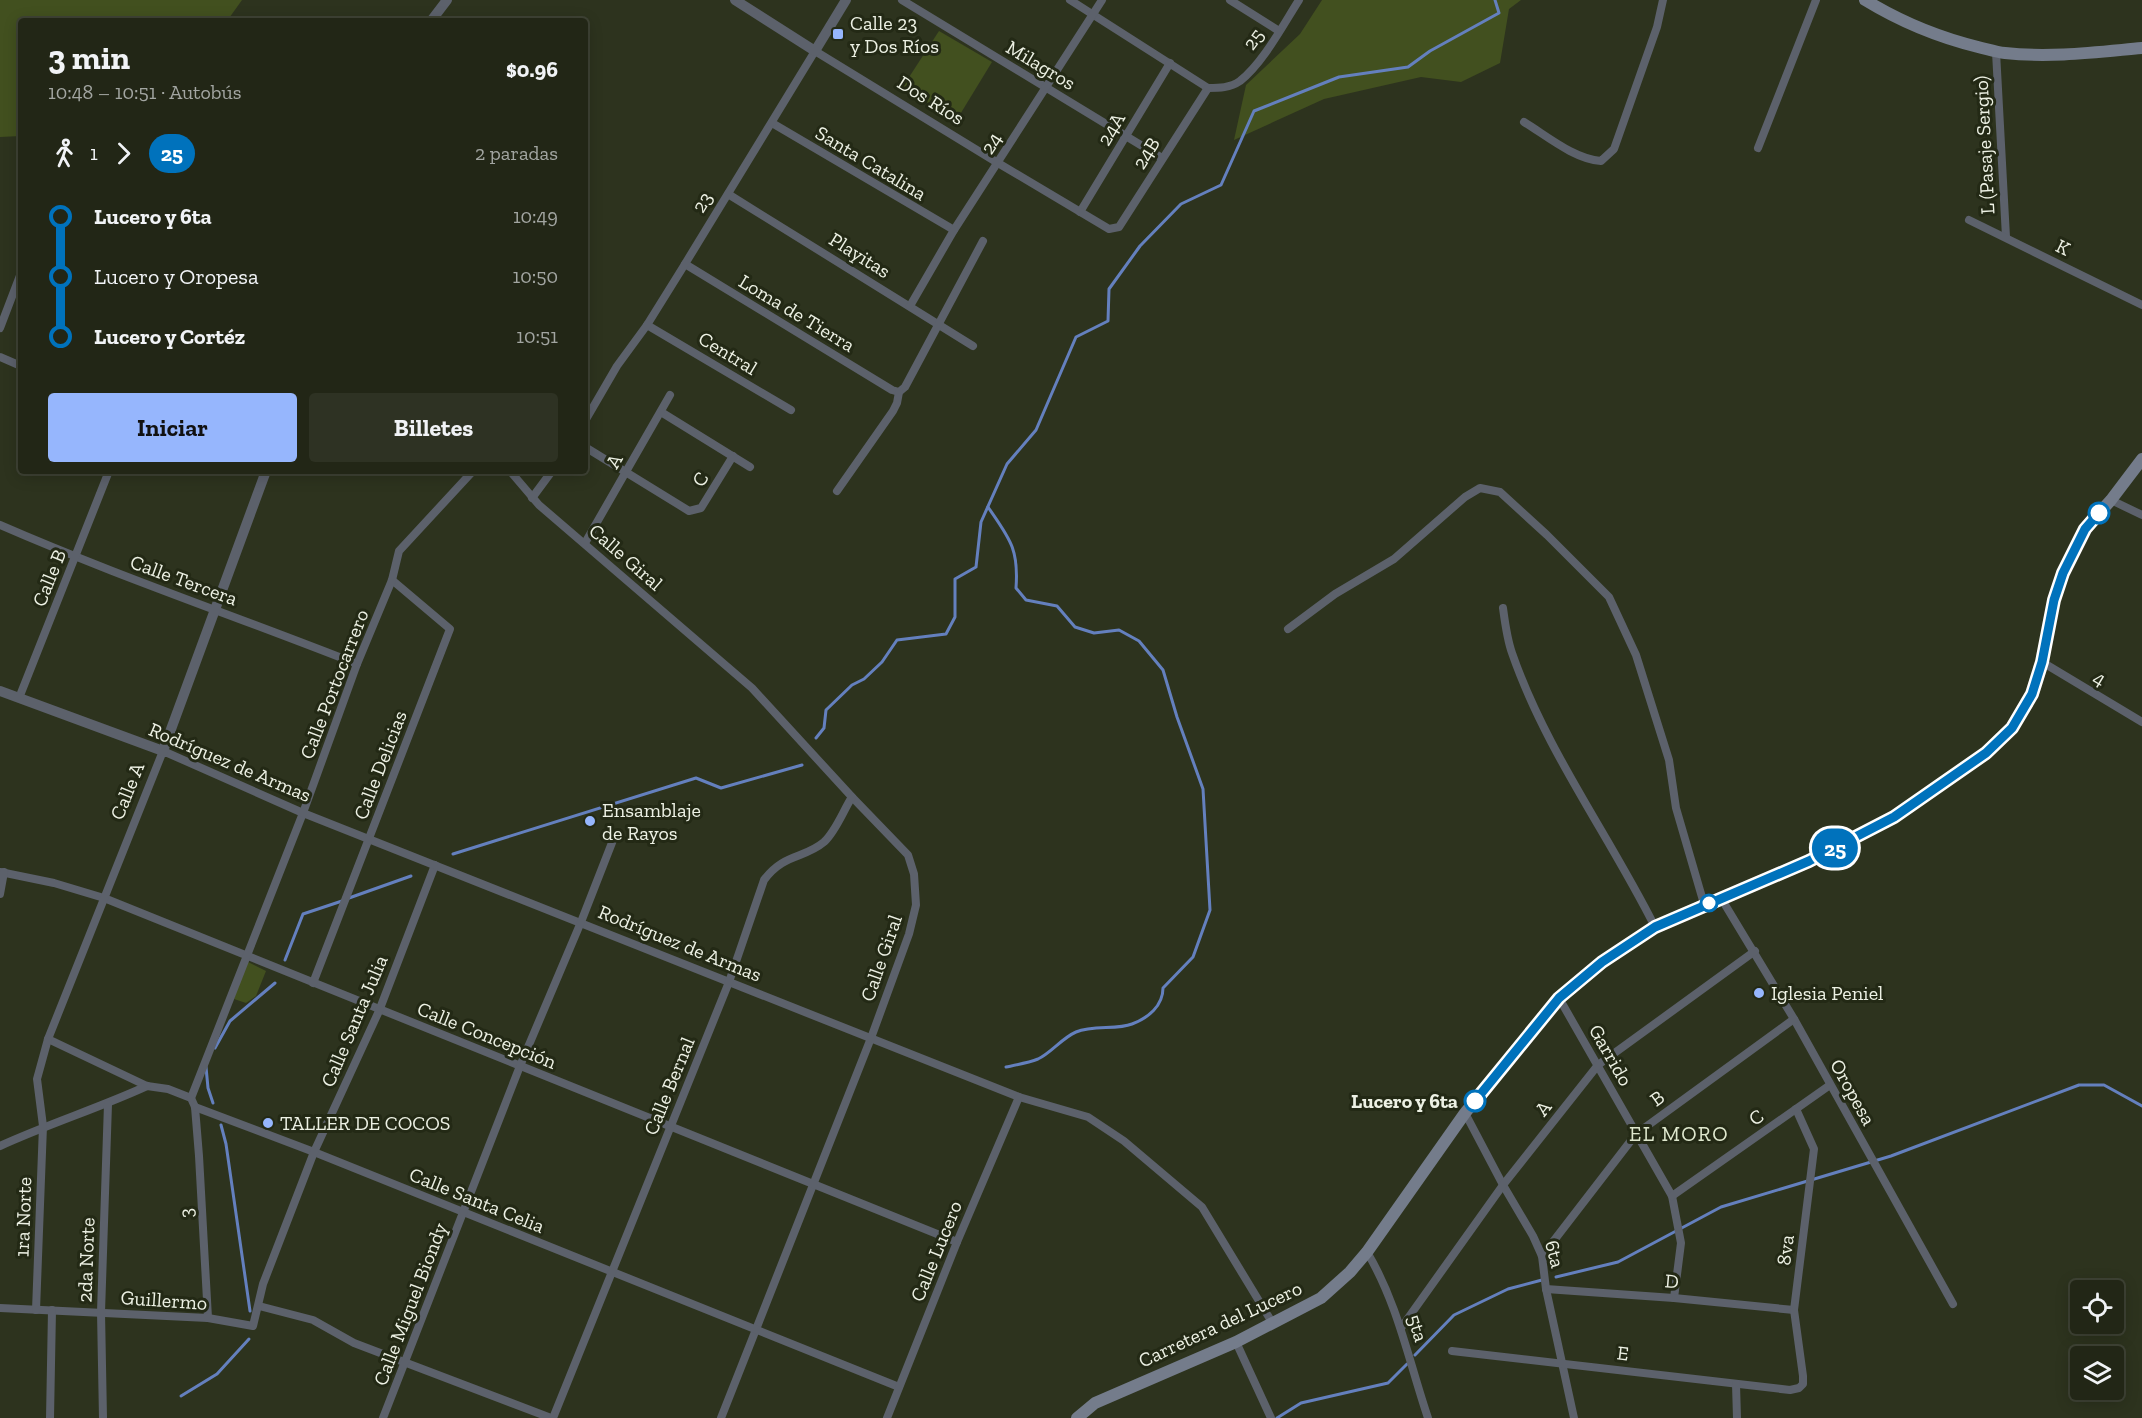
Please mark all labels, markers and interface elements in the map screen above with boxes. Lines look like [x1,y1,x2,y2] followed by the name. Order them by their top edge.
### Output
[850,11,939,58] place label: Calle 23 y Dos Ríos
[1237,24,1269,54] street label: 25
[831,27,845,41] marker: Calle 23 y Dos Ríos
[1002,35,1080,95] street label: Milagros
[48,38,130,77] text: 3 min
[506,56,558,83] text: $0.96
[893,70,969,130] street label: Dos Ríos
[1968,75,2000,215] street label: L (Pasaje Sergio)
[48,80,241,104] text: 10:48 – 10:51 · Autobús
[1092,107,1131,150] street label: 24A
[811,120,931,206] street label: Santa Catalina
[975,127,1007,158] street label: 24
[1127,133,1165,173] street label: 24B
[48,137,81,170] icon: walk
[107,137,140,170] icon: forward
[90,141,98,165] text: 1
[161,141,183,166] text: 25
[475,141,558,165] text: 2 paradas
[687,187,717,217] street label: 23
[94,203,212,230] text: Lucero y 6ta
[513,204,558,228] text: 10:49
[825,227,895,283] street label: Playitas
[2052,233,2074,261] street label: K
[94,263,259,290] text: Lucero y Oropesa
[513,264,558,288] text: 10:50
[735,269,860,357] street label: Loma de Tierra
[94,323,245,350] text: Lucero y Cortéz
[516,324,558,348] text: 10:51
[694,326,762,380] street label: Central
[48,393,297,462] button: Iniciar
[309,393,558,462] button: Billetes
[600,448,628,473] street label: A
[686,467,714,491] street label: C
[2088,502,2110,524] unlabelled marker
[584,518,668,596] street label: Calle Giral
[27,546,71,610] street label: Calle B
[127,549,241,611] street label: Calle Tercera
[294,606,374,762] street label: Calle Portocarrero
[2089,665,2111,691] street label: 4
[348,707,412,823] street label: Calle Delicias
[145,717,315,807] street label: Rodríguez de Armas
[105,758,150,823] street label: Calle A
[602,798,701,845] place label: Ensamblaje de Rayos
[583,814,597,828] marker: Ensamblaje de Rayos
[1808,828,1862,868] line badge: 25
[1824,836,1846,861] text: 25
[1700,894,1718,912] unlabelled marker
[595,899,765,987] street label: Rodríguez de Armas
[855,912,907,1004] street label: Calle Giral
[315,951,393,1090] street label: Calle Santa Julia
[1771,981,1883,1005] place label: Iglesia Peniel
[1752,986,1766,1000] marker: Iglesia Peniel
[414,996,561,1074] street label: Calle Concepción
[1584,1020,1638,1090] street label: Garrido
[638,1034,700,1138] street label: Calle Bernal
[1825,1055,1881,1130] street label: Oropesa
[1645,1085,1669,1111] street label: B
[1351,1089,1458,1113] place label: Lucero y 6ta
[1464,1090,1486,1112] marker: Lucero y 6ta
[1530,1095,1557,1121] street label: A
[1744,1103,1768,1131] street label: C
[280,1111,451,1135] place label: TALLER DE COCOS
[261,1116,275,1130] marker: TALLER DE COCOS
[1629,1121,1729,1146] district label: EL MORO
[406,1162,548,1238] street label: Calle Santa Celia
[10,1177,36,1257] street label: 1ra Norte
[905,1197,967,1305] street label: Calle Lucero
[174,1207,198,1219] street label: 3
[73,1217,99,1303] street label: 2da Norte
[368,1219,452,1389] street label: Calle Miguel Biondy
[1771,1233,1799,1267] street label: 8va
[1540,1238,1570,1271] street label: 6ta
[1664,1268,1680,1294] street label: D
[1134,1276,1306,1372] street label: Carretera del Lucero
[2070,1280,2124,1400] map controls
[2070,1280,2124,1334] button: locate
[120,1285,208,1315] street label: Guillermo
[1402,1311,1434,1345] street label: 5ta
[1616,1340,1630,1366] street label: E
[2070,1346,2124,1400] button: layers

